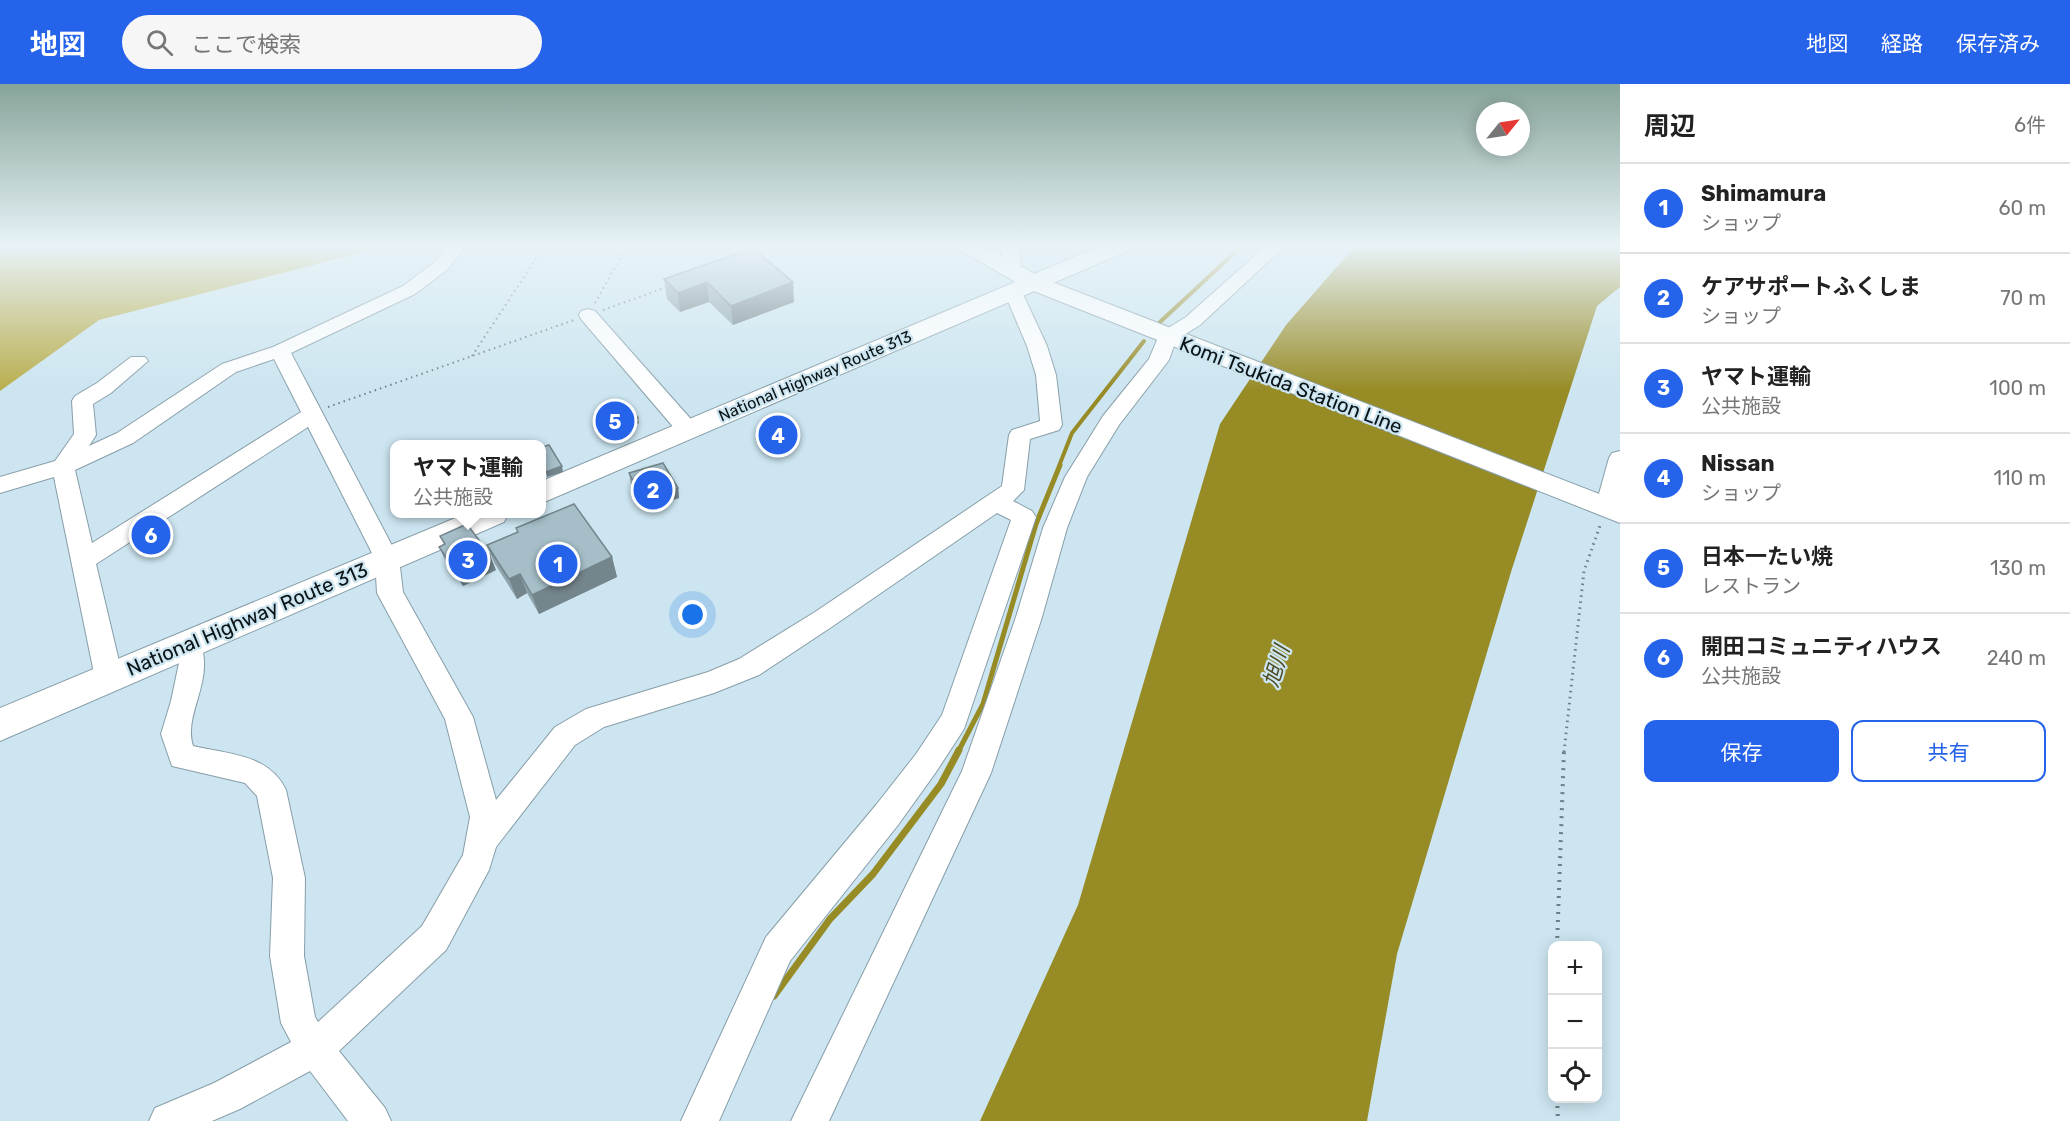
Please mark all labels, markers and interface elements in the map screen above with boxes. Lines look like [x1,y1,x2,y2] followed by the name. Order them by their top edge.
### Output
[122,15,542,69] search box
[143,26,176,59] icon: search
[30,28,86,61] text: 地図
[191,31,301,58] text: ここで検索
[1806,31,1848,56] text: 地図
[1881,31,1923,56] text: 経路
[1956,31,2040,56] text: 保存済み
[1476,102,1530,156] north arrow
[1644,111,1696,142] text: 周辺
[2014,113,2046,137] text: 6件
[1701,180,1826,207] text: Shimamura
[1659,196,1668,220] text: 1
[1999,196,2046,220] text: 60 m
[1701,211,1781,235] text: ショップ
[1701,273,1921,300] text: ケアサポートふくしま
[1657,286,1670,310] text: 2
[2000,286,2046,310] text: 70 m
[1701,304,1781,328] text: ショップ
[716,327,914,425] street label: National Highway Route 313
[1176,331,1406,439] street label: Komi Tsukida Station Line
[1701,363,1811,390] text: ヤマト運輸
[1657,376,1670,400] text: 3
[1989,376,2046,400] text: 100 m
[1701,394,1781,418] text: 公共施設
[596,398,634,444] pin: 5
[758,412,798,458] pin: 4
[390,440,546,518] popup
[1701,450,1775,477] text: Nissan
[413,454,523,481] text: ヤマト運輸
[1657,466,1670,490] text: 4
[1994,466,2046,490] text: 110 m
[634,468,672,512] pin: 2
[1701,481,1781,505] text: ショップ
[413,485,493,509] text: 公共施設
[132,512,170,558] pin: 6
[448,538,488,582] pin: 3
[538,542,578,586] pin: 1
[1701,543,1833,570] text: 日本一たい焼
[1657,556,1670,580] text: 5
[1990,556,2046,580] text: 130 m
[123,557,371,681] street label: National Highway Route 313
[1701,574,1801,598] text: レストラン
[678,600,707,629] your location
[1701,633,1942,660] text: 開田コミュニティハウス
[1258,640,1295,690] water label: 旭川
[1657,646,1670,670] text: 6
[1987,646,2046,670] text: 240 m
[1701,664,1781,688] text: 公共施設
[1644,720,1839,782] button: 保存
[1851,720,2046,782] button: 共有
[1548,941,1602,1103] map controls
[1548,941,1602,995] button: +
[1548,995,1602,1049] button: −
[1548,1049,1602,1103] button: locate

